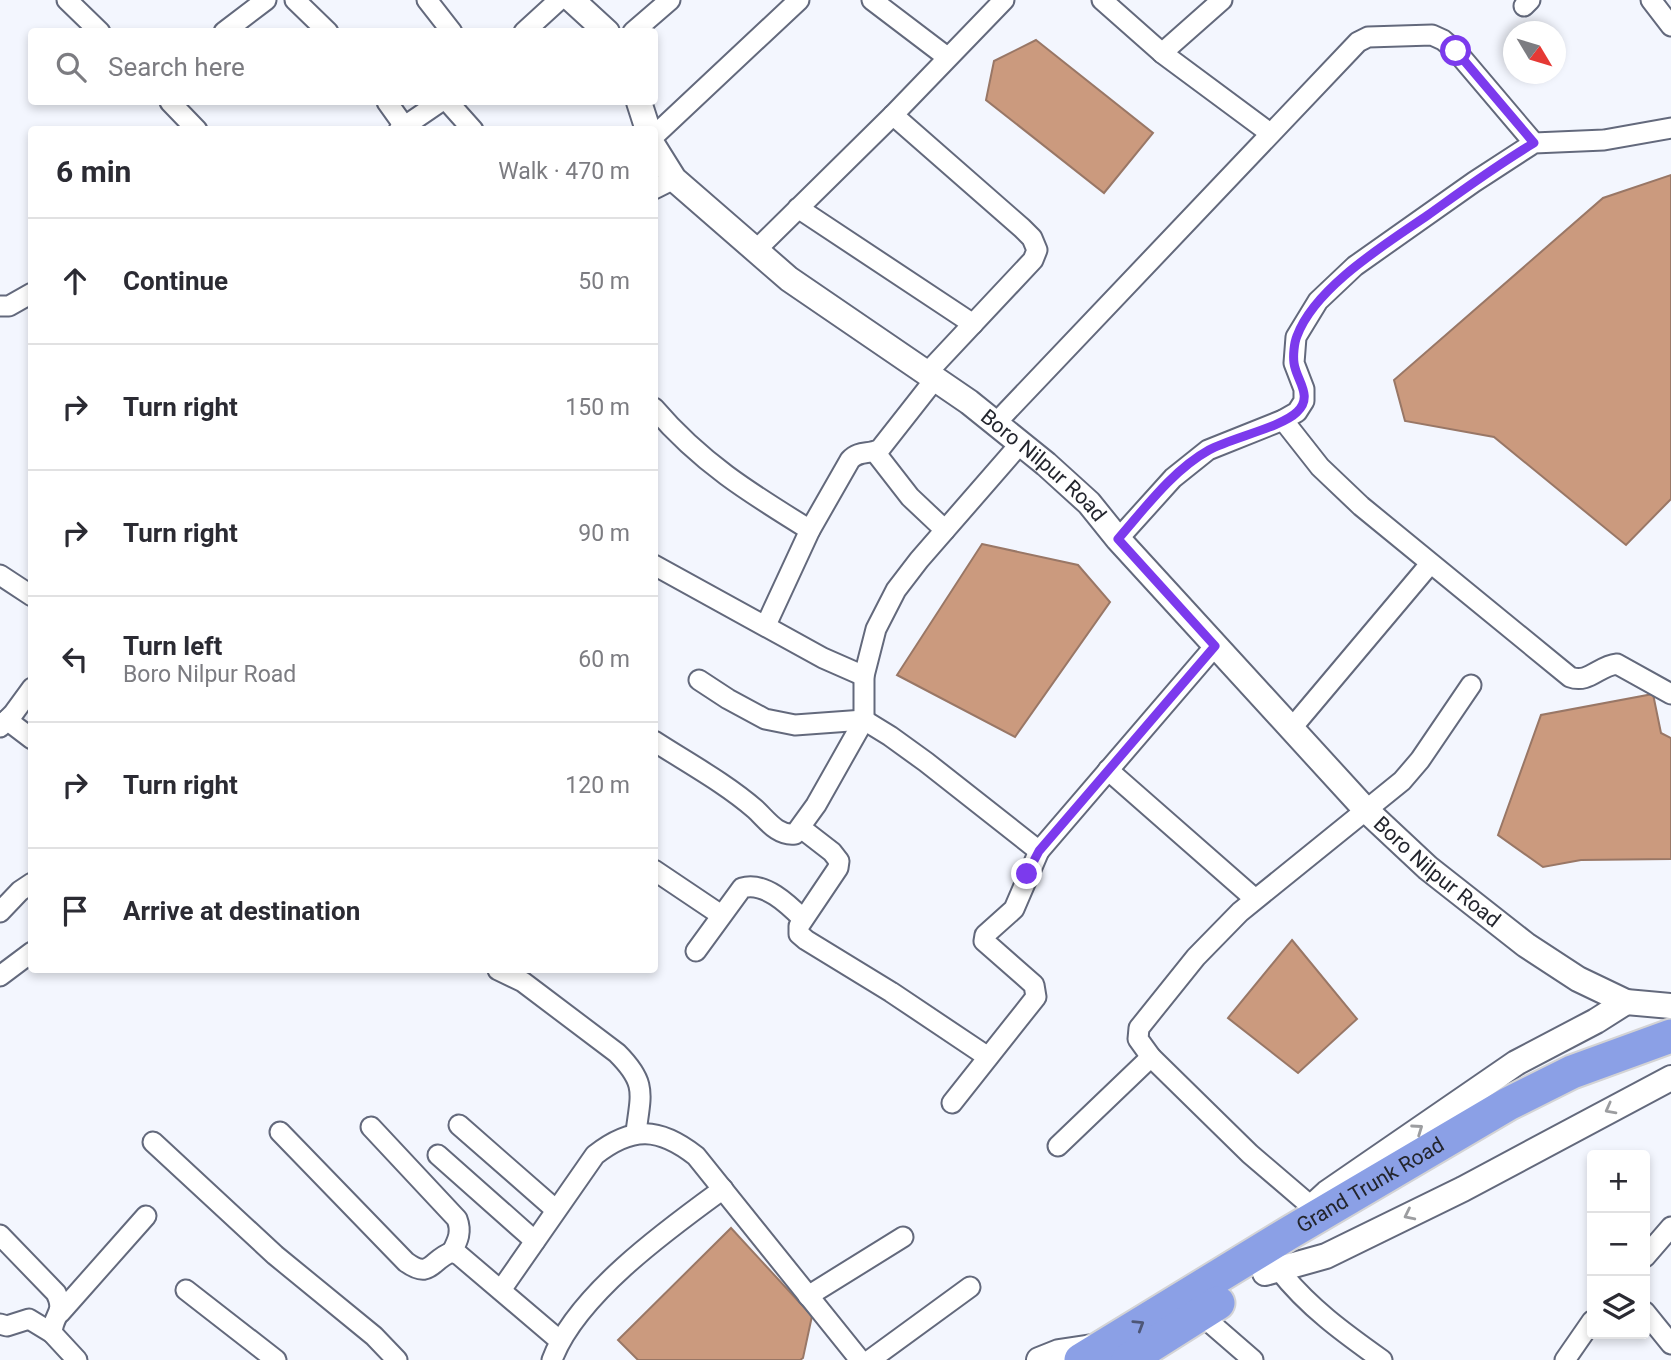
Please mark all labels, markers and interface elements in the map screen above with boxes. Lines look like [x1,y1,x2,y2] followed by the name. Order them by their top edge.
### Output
[1503,21,1566,84] north arrow
[28,28,658,105] search box
[1440,35,1471,66] route start
[52,48,90,86] icon: search
[108,52,245,82] text: Search here
[56,154,131,189] text: 6 min
[498,158,630,185] text: Walk · 470 m
[56,262,94,300] icon: ahead
[123,266,228,296] text: Continue
[578,268,630,295] text: 50 m
[56,388,94,426] icon: right
[123,392,238,422] text: Turn right
[565,394,630,421] text: 150 m
[976,404,1111,526] street label: Boro Nilpur Road
[56,514,94,552] icon: right
[123,518,238,548] text: Turn right
[578,520,630,547] text: 90 m
[123,631,222,661] text: Turn left
[56,640,94,678] icon: left
[578,646,630,673] text: 60 m
[123,661,296,688] text: Boro Nilpur Road
[56,766,94,804] icon: right
[123,770,238,800] text: Turn right
[565,772,630,799] text: 120 m
[1369,812,1505,932] street label: Boro Nilpur Road
[1011,858,1042,889] route end
[56,892,94,930] icon: arrive
[123,896,360,926] text: Arrive at destination
[1605,1101,1618,1114] one-way arrow
[1410,1125,1423,1138] one-way arrow
[1292,1132,1448,1238] street label: Grand Trunk Road
[1587,1150,1650,1339] map controls
[1587,1150,1650,1213] button: +
[1404,1207,1416,1221] one-way arrow
[1587,1213,1650,1276] button: −
[1587,1276,1650,1339] button: layers
[1132,1320,1145,1333] one-way arrow

